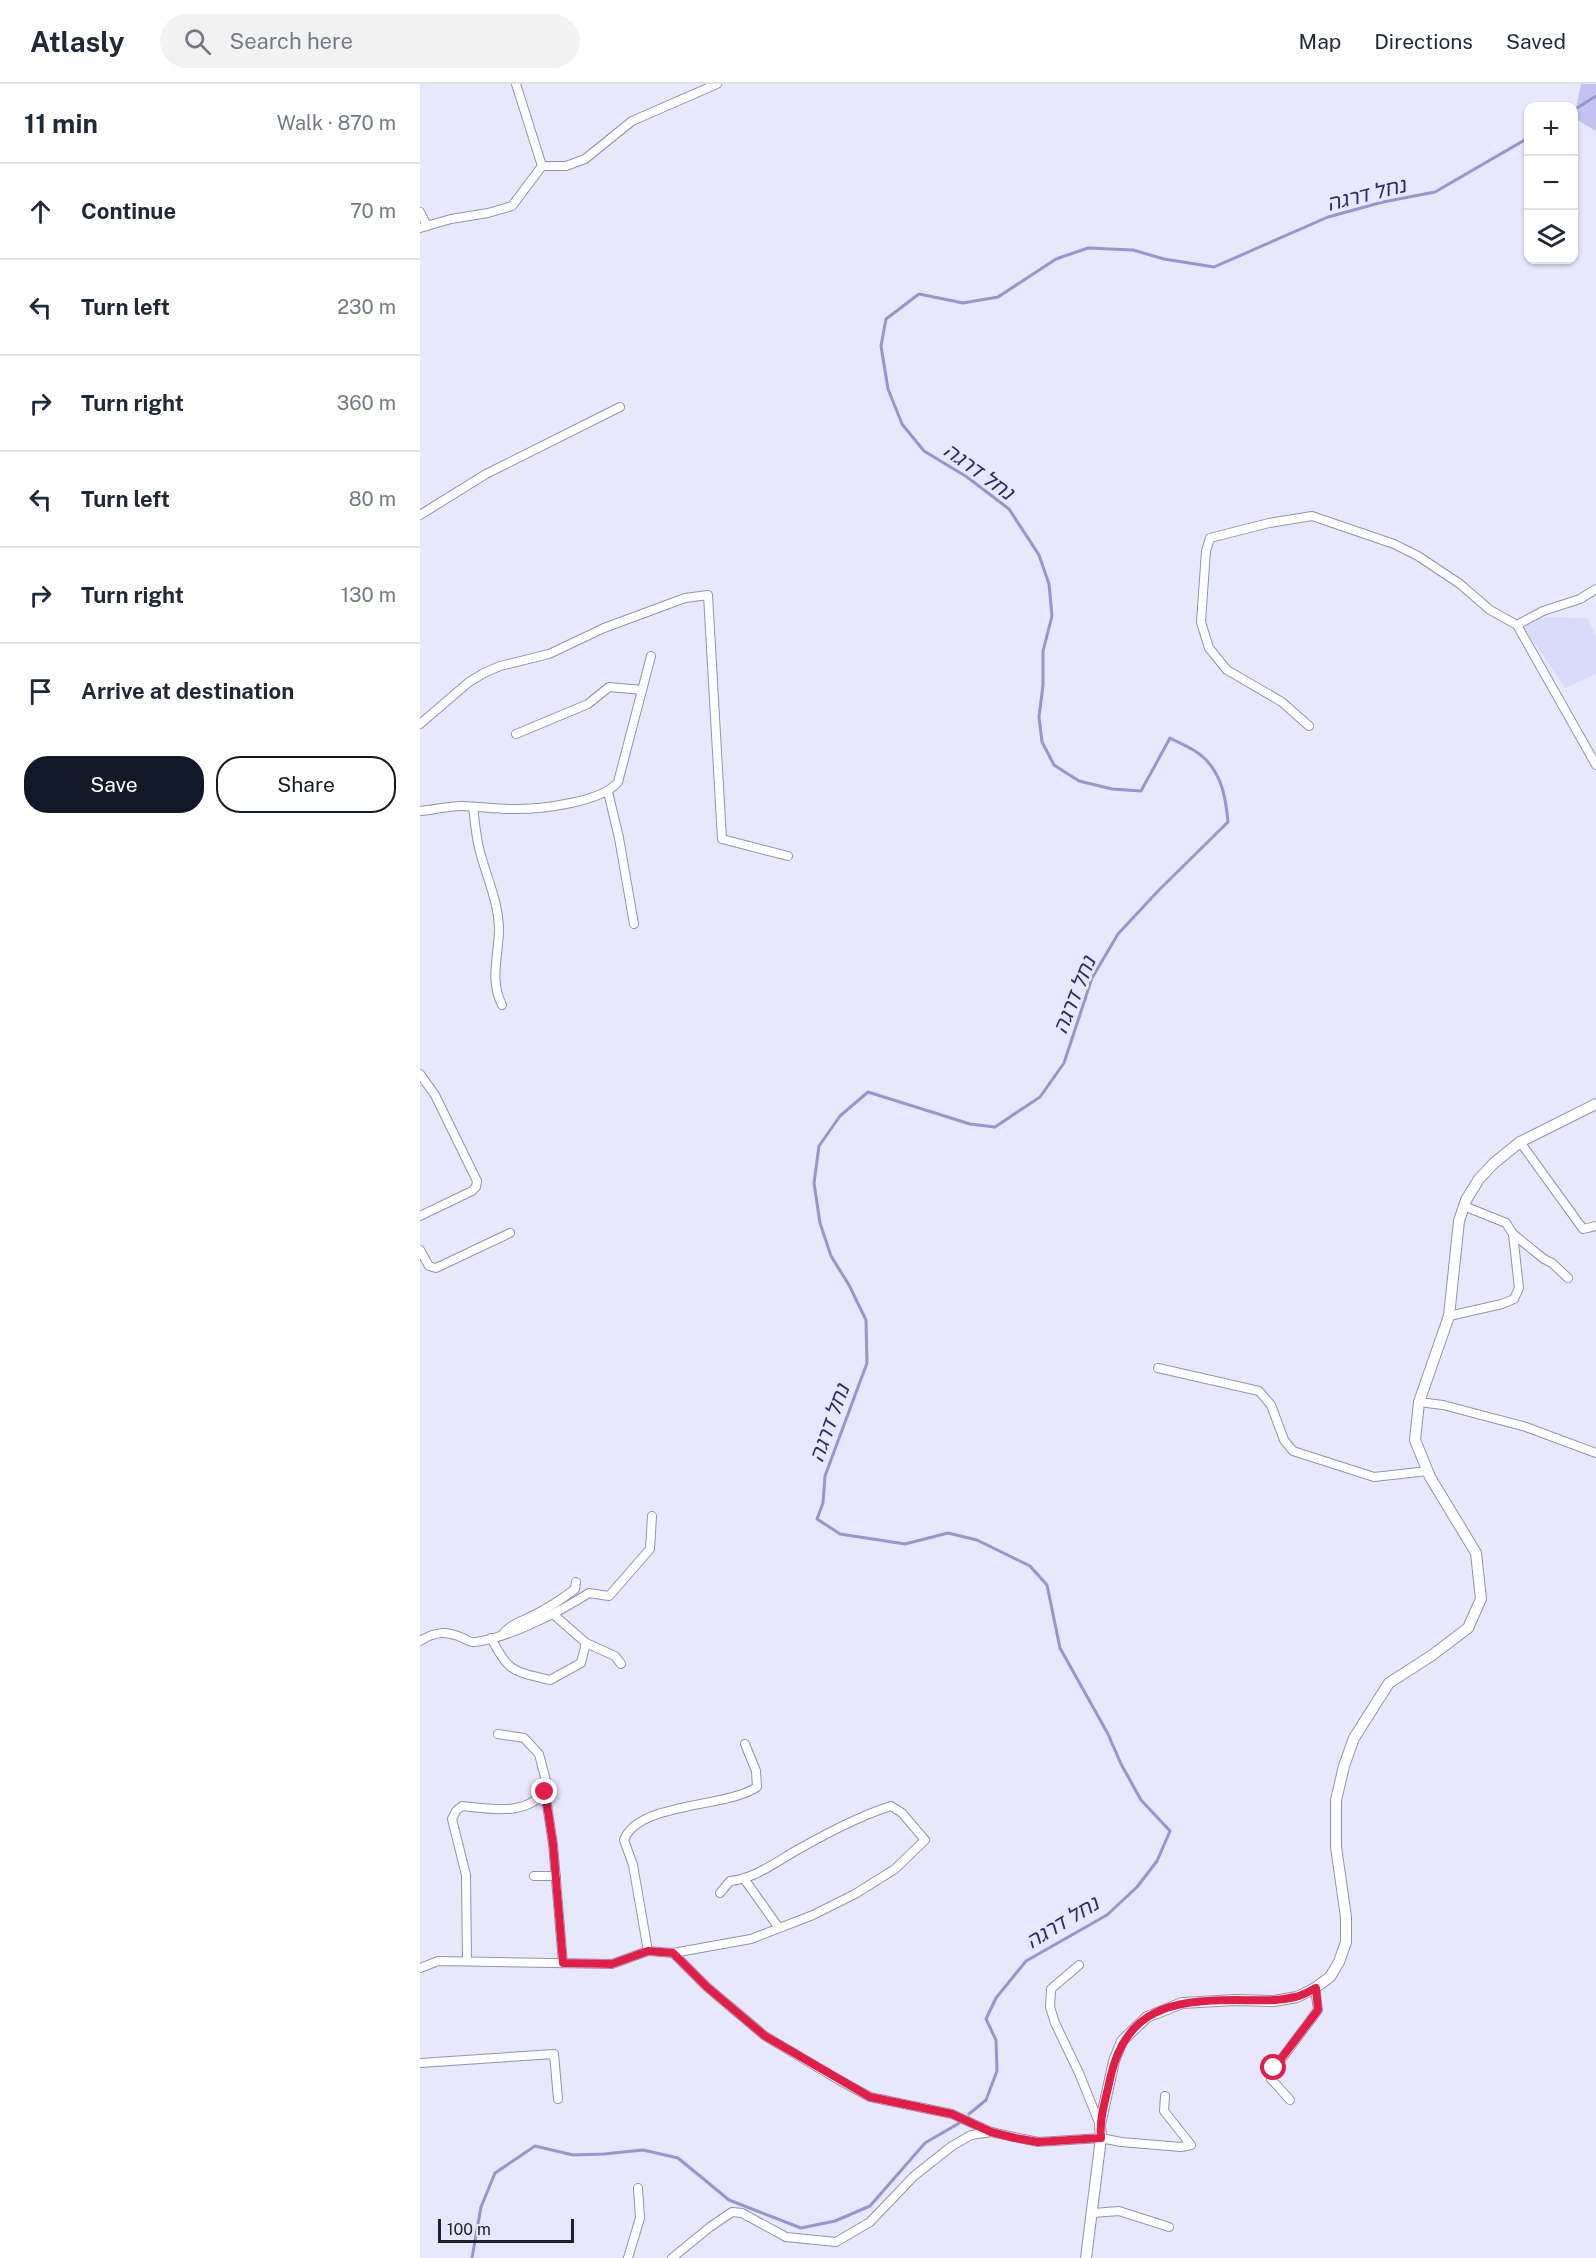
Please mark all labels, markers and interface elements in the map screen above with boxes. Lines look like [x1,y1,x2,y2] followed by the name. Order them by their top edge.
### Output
[160,14,580,68] search box
[30,25,124,58] text: Atlasly
[181,25,214,58] icon: search
[229,28,353,54] text: Search here
[1299,29,1341,54] text: Map
[1374,29,1473,54] text: Directions
[1506,29,1566,54] text: Saved
[1524,102,1578,264] map controls
[1524,102,1578,156] button: +
[24,108,98,139] text: 11 min
[277,111,396,135] text: Walk · 870 m
[1524,156,1578,210] button: −
[1324,172,1410,216] water label: נחל דרגה
[24,195,57,228] icon: ahead
[81,198,176,224] text: Continue
[350,199,396,223] text: 70 m
[1524,210,1578,264] button: layers
[24,291,57,324] icon: left
[81,294,170,320] text: Turn left
[337,295,396,319] text: 230 m
[24,387,57,420] icon: right
[81,390,184,416] text: Turn right
[337,391,396,415] text: 360 m
[939,437,1021,506] water label: נחל דרגה
[24,483,57,516] icon: left
[81,486,170,512] text: Turn left
[349,487,396,511] text: 80 m
[24,579,57,612] icon: right
[81,582,184,608] text: Turn right
[341,583,396,607] text: 130 m
[24,675,57,708] icon: arrive
[81,678,294,704] text: Arrive at destination
[24,756,204,813] button: Save
[216,756,396,813] button: Share
[1047,951,1101,1037] water label: נחל דרגה
[803,1379,855,1465] water label: נחל דרגה
[531,1778,557,1804] route end
[1021,1889,1105,1953] water label: נחל דרגה
[1260,2054,1286,2080] route start
[438,2216,574,2244] scale bar
[447,2220,491,2239] text: 100 m

